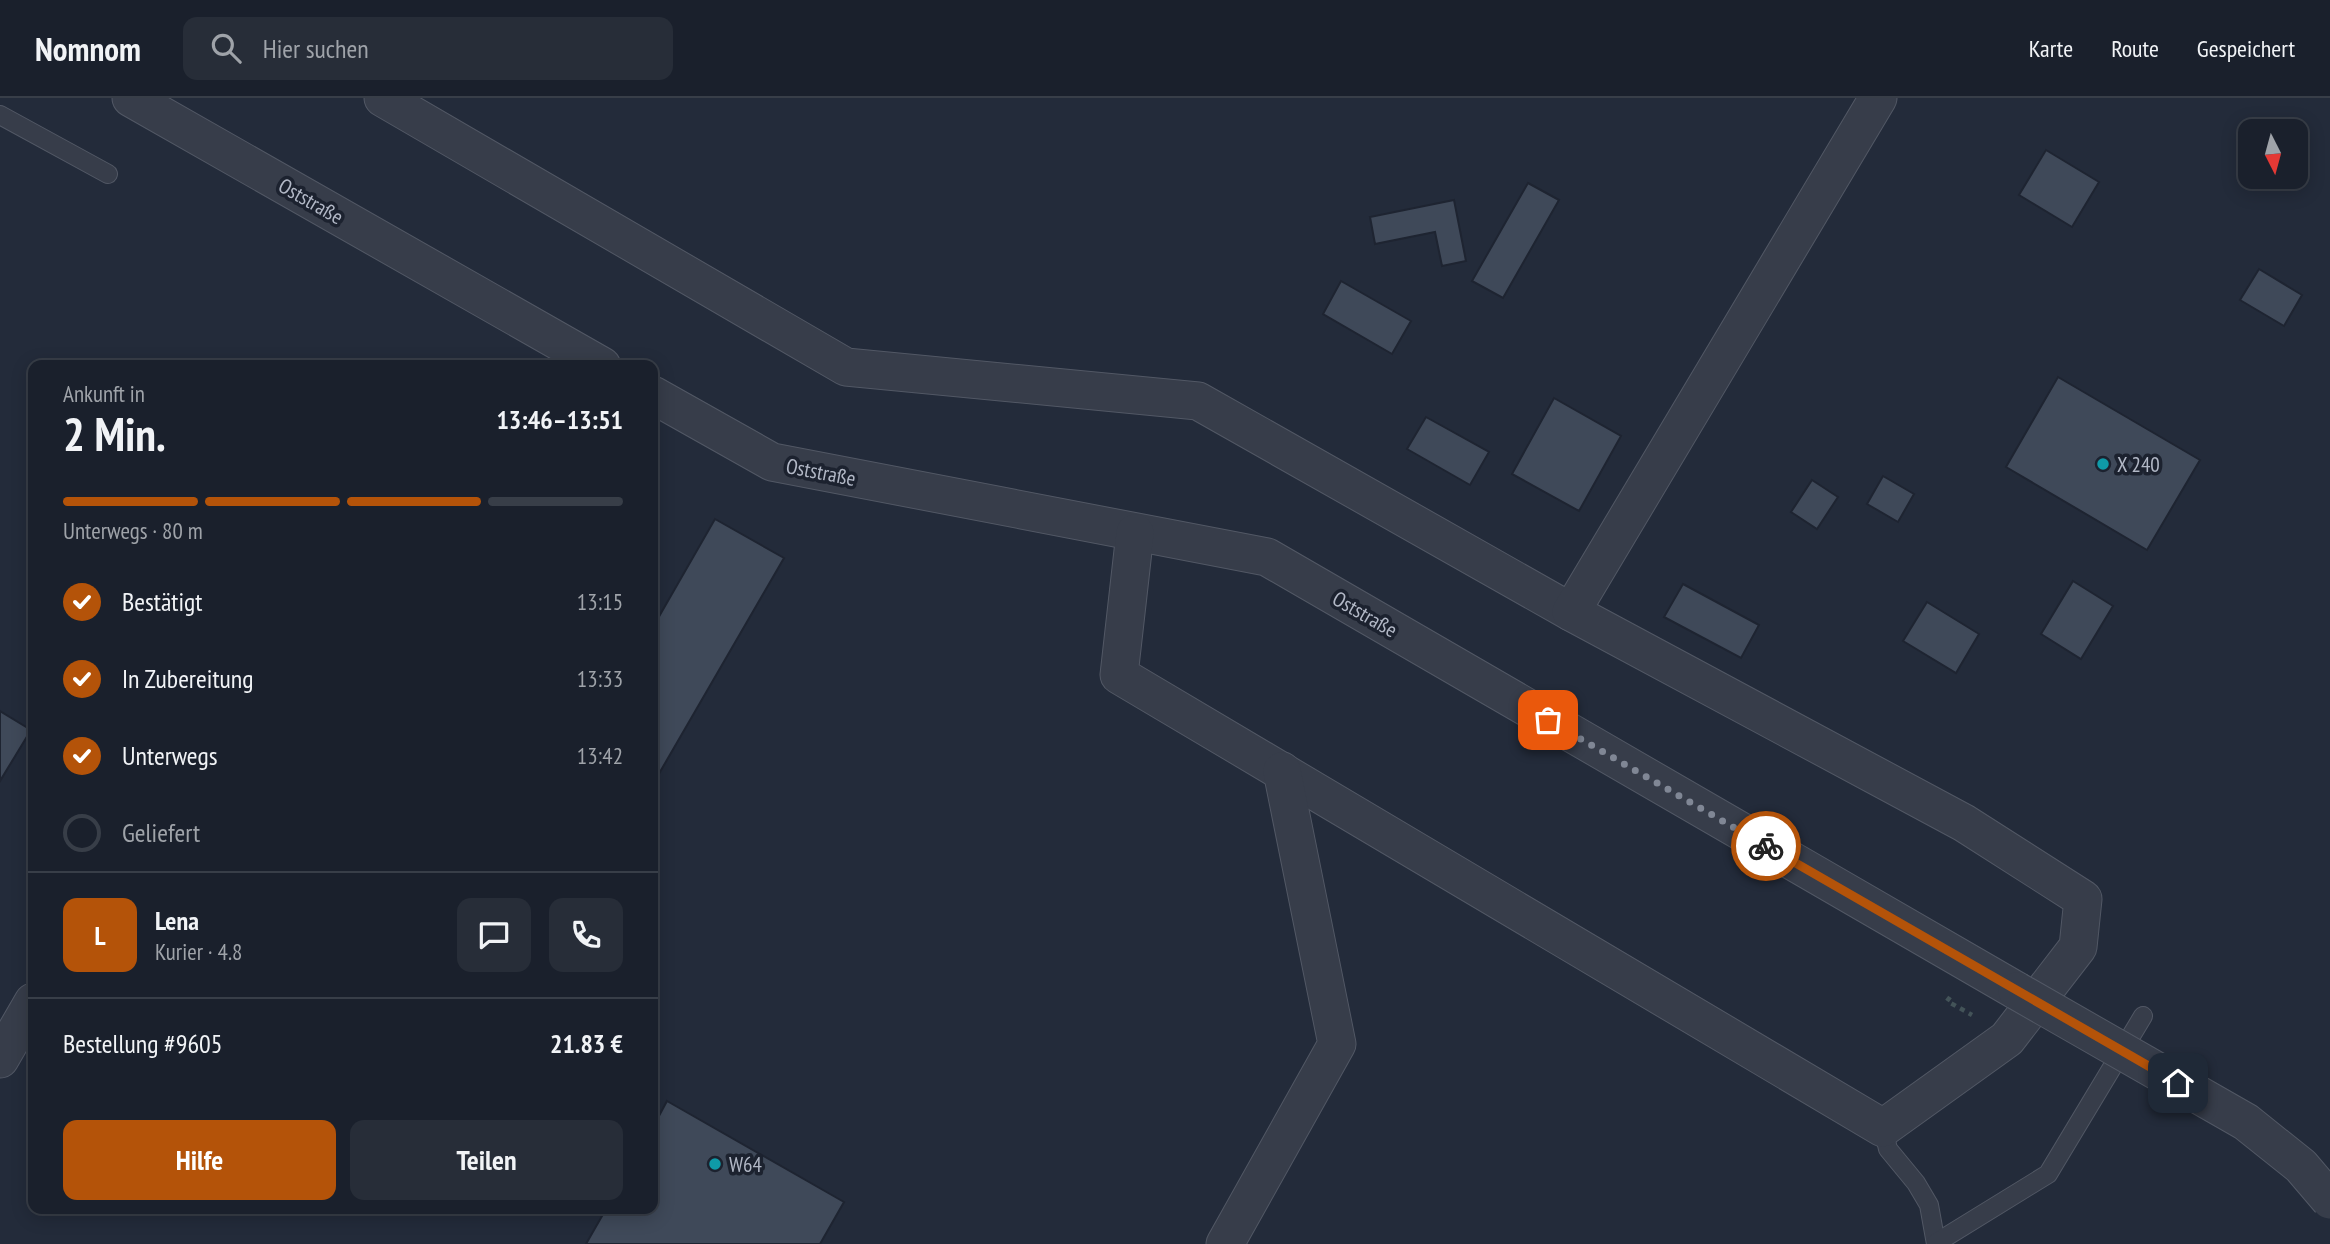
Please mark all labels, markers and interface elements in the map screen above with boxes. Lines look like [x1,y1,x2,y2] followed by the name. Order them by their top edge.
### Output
[183,17,673,80] search box
[35,27,141,70] text: Nomnom
[207,29,245,67] icon: search
[263,32,369,65] text: Hier suchen
[2029,33,2073,64] text: Karte
[2111,33,2159,64] text: Route
[2197,33,2295,64] text: Gespeichert
[2238,119,2308,189] north arrow
[2238,119,2308,189] map controls
[274,172,348,230] street label: Oststraße
[63,379,145,408] text: Ankunft in
[496,403,623,436] text: 13:46–13:51
[63,404,166,464] text: 2 Min.
[2117,451,2160,478] place label: X 240
[784,452,858,492] street label: Oststraße
[2095,456,2111,472] marker: X 240
[63,516,203,545] text: Unterwegs · 80 m
[63,583,101,621] icon: check
[122,585,203,618] text: Bestätigt
[1328,585,1402,643] street label: Oststraße
[577,587,623,616] text: 13:15
[63,660,101,698] icon: check
[122,662,253,695] text: In Zubereitung
[577,664,623,693] text: 13:33
[1518,690,1578,750] pin
[1529,701,1567,739] icon: bag
[63,737,101,775] icon: check
[122,739,217,772] text: Unterwegs
[577,741,623,770] text: 13:42
[1731,811,1801,881] courier
[122,816,200,849] text: Geliefert
[1747,827,1785,865] icon: bike
[457,898,531,972] button: chat
[549,898,623,972] button: phone
[155,904,199,937] text: Lena
[94,919,106,952] text: L
[155,937,242,966] text: Kurier · 4.8
[63,1027,223,1060] text: Bestellung #9605
[550,1027,623,1060] text: 21.83 €
[2148,1053,2208,1113] pin
[2159,1064,2197,1102] icon: home
[63,1120,336,1200] button: Hilfe
[350,1120,623,1200] button: Teilen
[729,1151,763,1178] place label: W64
[707,1156,723,1172] marker: W64

